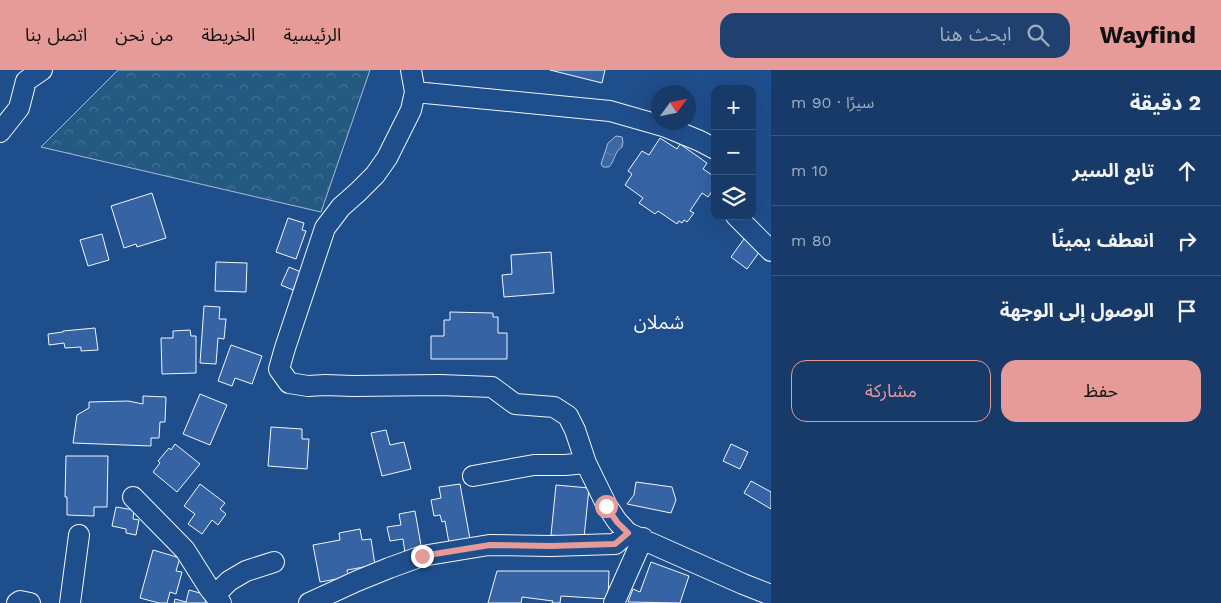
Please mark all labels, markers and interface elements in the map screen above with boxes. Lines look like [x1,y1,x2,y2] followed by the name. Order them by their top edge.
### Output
[720,13,1070,58] search box
[1024,21,1052,49] icon: search
[1100,21,1196,49] text: Wayfind
[940,23,1012,46] text: ابحث هنا
[25,24,87,45] text: اتصل بنا
[115,24,173,45] text: من نحن
[201,24,255,45] text: الخريطة
[283,24,341,45] text: الرئيسية
[651,85,696,130] north arrow
[711,85,756,220] map controls
[711,85,756,130] button: +
[1130,90,1201,115] text: 2 دقيقة
[791,93,874,112] text: سيرًا · 90 m
[711,130,756,175] button: −
[1173,157,1201,185] icon: ahead
[1072,159,1154,182] text: تابع السير
[791,161,828,180] text: 10 m
[711,175,756,220] button: layers
[1173,227,1201,255] icon: right
[1051,229,1154,252] text: انعطف يمينًا
[791,231,832,250] text: 80 m
[1173,297,1201,325] icon: arrive
[1000,299,1154,322] text: الوصول إلى الوجهة
[634,311,684,334] district label: شملان
[791,360,991,422] button: مشاركة
[1001,360,1201,422] button: حفظ
[595,495,618,518] route start
[411,545,434,568] route end

